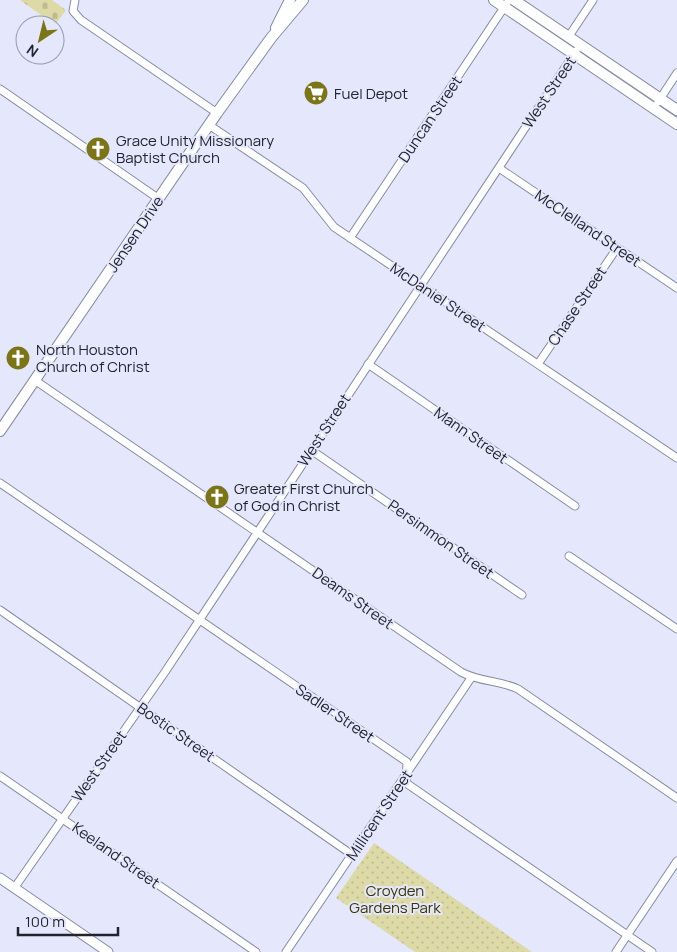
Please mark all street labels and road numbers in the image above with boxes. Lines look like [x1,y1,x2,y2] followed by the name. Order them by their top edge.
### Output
[517,52,581,132] street label: West Street
[393,72,467,166] street label: Duncan Street
[531,185,645,271] street label: McClelland Street
[102,192,168,276] street label: Jensen Drive
[386,257,490,337] street label: McDaniel Street
[543,262,611,350] street label: Chase Street
[293,390,355,470] street label: West Street
[430,402,512,468] street label: Mann Street
[384,495,498,583] street label: Persimmon Street
[308,562,398,634] street label: Deams Street
[291,679,379,747] street label: Sadler Street
[133,697,219,767] street label: Bostic Street
[67,726,131,806] street label: West Street
[341,766,417,864] street label: Millicent Street
[68,817,164,893] street label: Keeland Street

